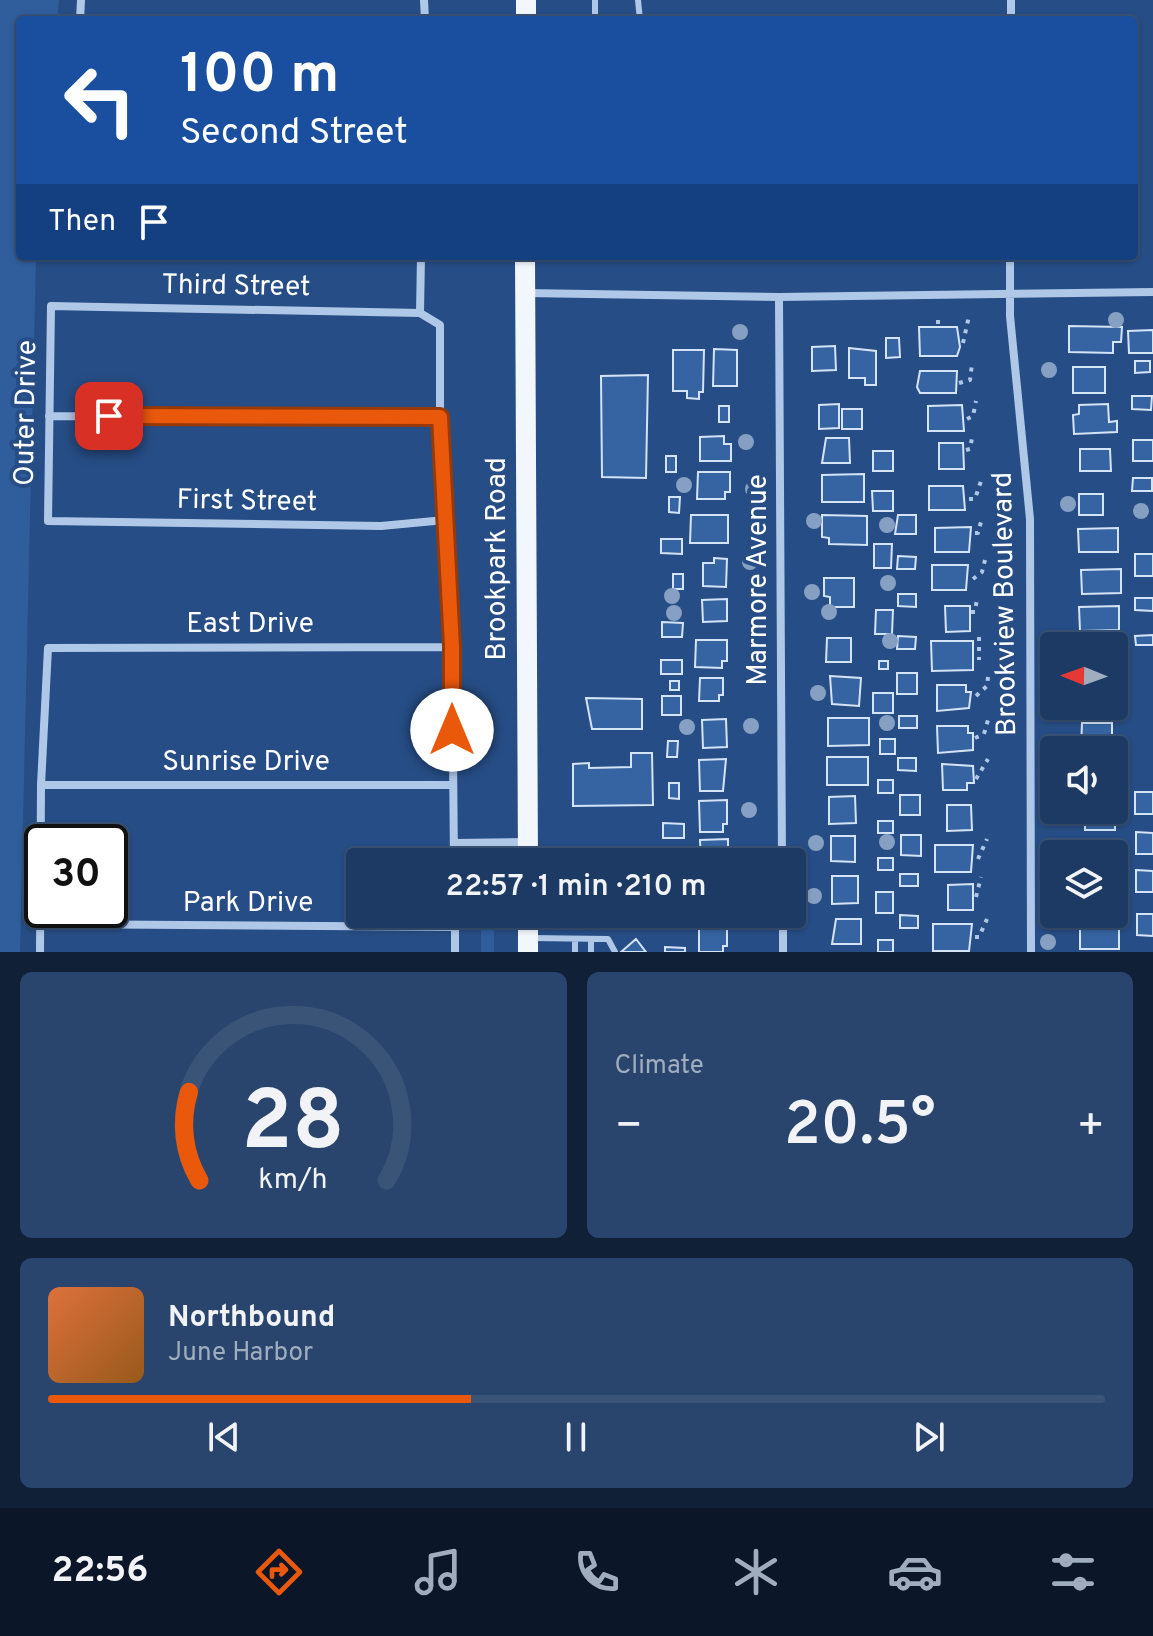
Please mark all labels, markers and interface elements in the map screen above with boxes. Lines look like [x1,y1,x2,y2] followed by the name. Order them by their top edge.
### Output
[180,42,339,112] text: 100 m
[48,48,152,152] icon: left
[180,111,408,157] text: Second Street
[132,200,176,244] icon: arrive
[48,204,116,241] text: Then
[161,268,311,306] street label: Third Street
[8,340,46,486] street label: Outer Drive
[75,382,143,450] pin
[87,394,131,438] icon: arrive
[480,457,516,661] street label: Brookpark Road
[986,472,1026,736] street label: Brookview Boulevard
[741,474,777,686] street label: Marmore Avenue
[176,483,318,521] street label: First Street
[186,607,314,643] street label: East Drive
[1040,632,1128,720] north arrow
[1040,632,1128,928] map controls
[410,688,494,772] position arrow
[1040,736,1128,824] button: sound
[162,745,330,781] street label: Sunrise Drive
[24,824,128,928] speed limit sign: 30
[1040,840,1128,928] button: layers
[446,869,706,906] text: 22:57 · 1 min · 210 m
[183,886,313,922] street label: Park Drive
[615,1050,704,1083] text: Climate
[242,1074,345,1179] text: 28
[784,1090,936,1166] text: 20.5°
[615,1100,643,1156] text: −
[1077,1100,1105,1156] text: +
[259,1163,328,1199] text: km/h
[168,1300,335,1337] text: Northbound
[168,1337,313,1370] text: June Harbor
[202,1415,246,1459] icon: previous
[554,1415,598,1459] icon: pause
[907,1415,951,1459] icon: next
[251,1544,307,1600] icon: directions
[410,1544,466,1600] icon: music
[569,1544,625,1600] icon: phone
[728,1544,784,1600] icon: climate
[887,1544,943,1600] icon: car
[1045,1544,1101,1600] icon: filters
[51,1549,148,1595] text: 22:56

